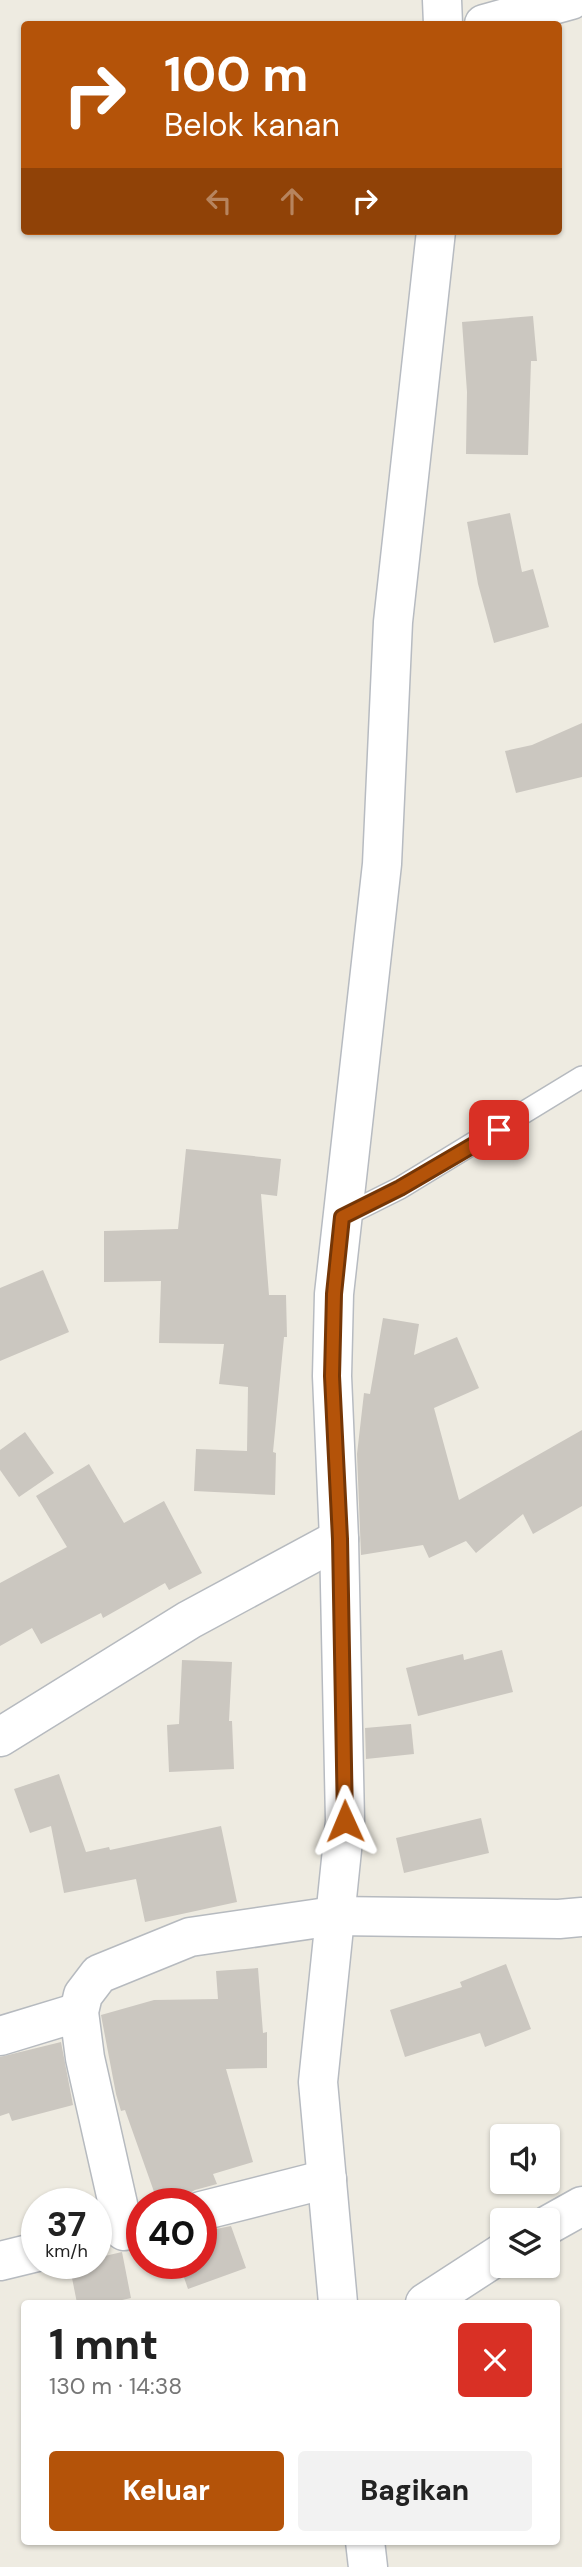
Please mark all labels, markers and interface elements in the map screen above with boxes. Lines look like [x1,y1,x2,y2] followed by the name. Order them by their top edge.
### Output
[164,42,308,106] text: 100 m
[49,49,140,140] icon: right
[164,104,340,146] text: Belok kanan
[200,182,238,220] icon: left
[273,182,311,220] icon: ahead
[346,182,384,220] icon: right
[469,1100,529,1160] pin
[480,1111,518,1149] icon: arrive
[308,1784,382,1858] position arrow
[490,2124,560,2278] map controls
[490,2124,560,2194] button: sound
[126,2188,217,2279] speed limit sign: 40
[47,2201,86,2247] text: 37
[490,2208,560,2278] button: layers
[45,2239,88,2263] text: km/h
[49,2317,158,2372] text: 1 mnt
[458,2323,532,2397] button: close
[49,2371,182,2401] text: 130 m · 14:38
[49,2451,284,2531] button: Keluar
[298,2451,532,2531] button: Bagikan

